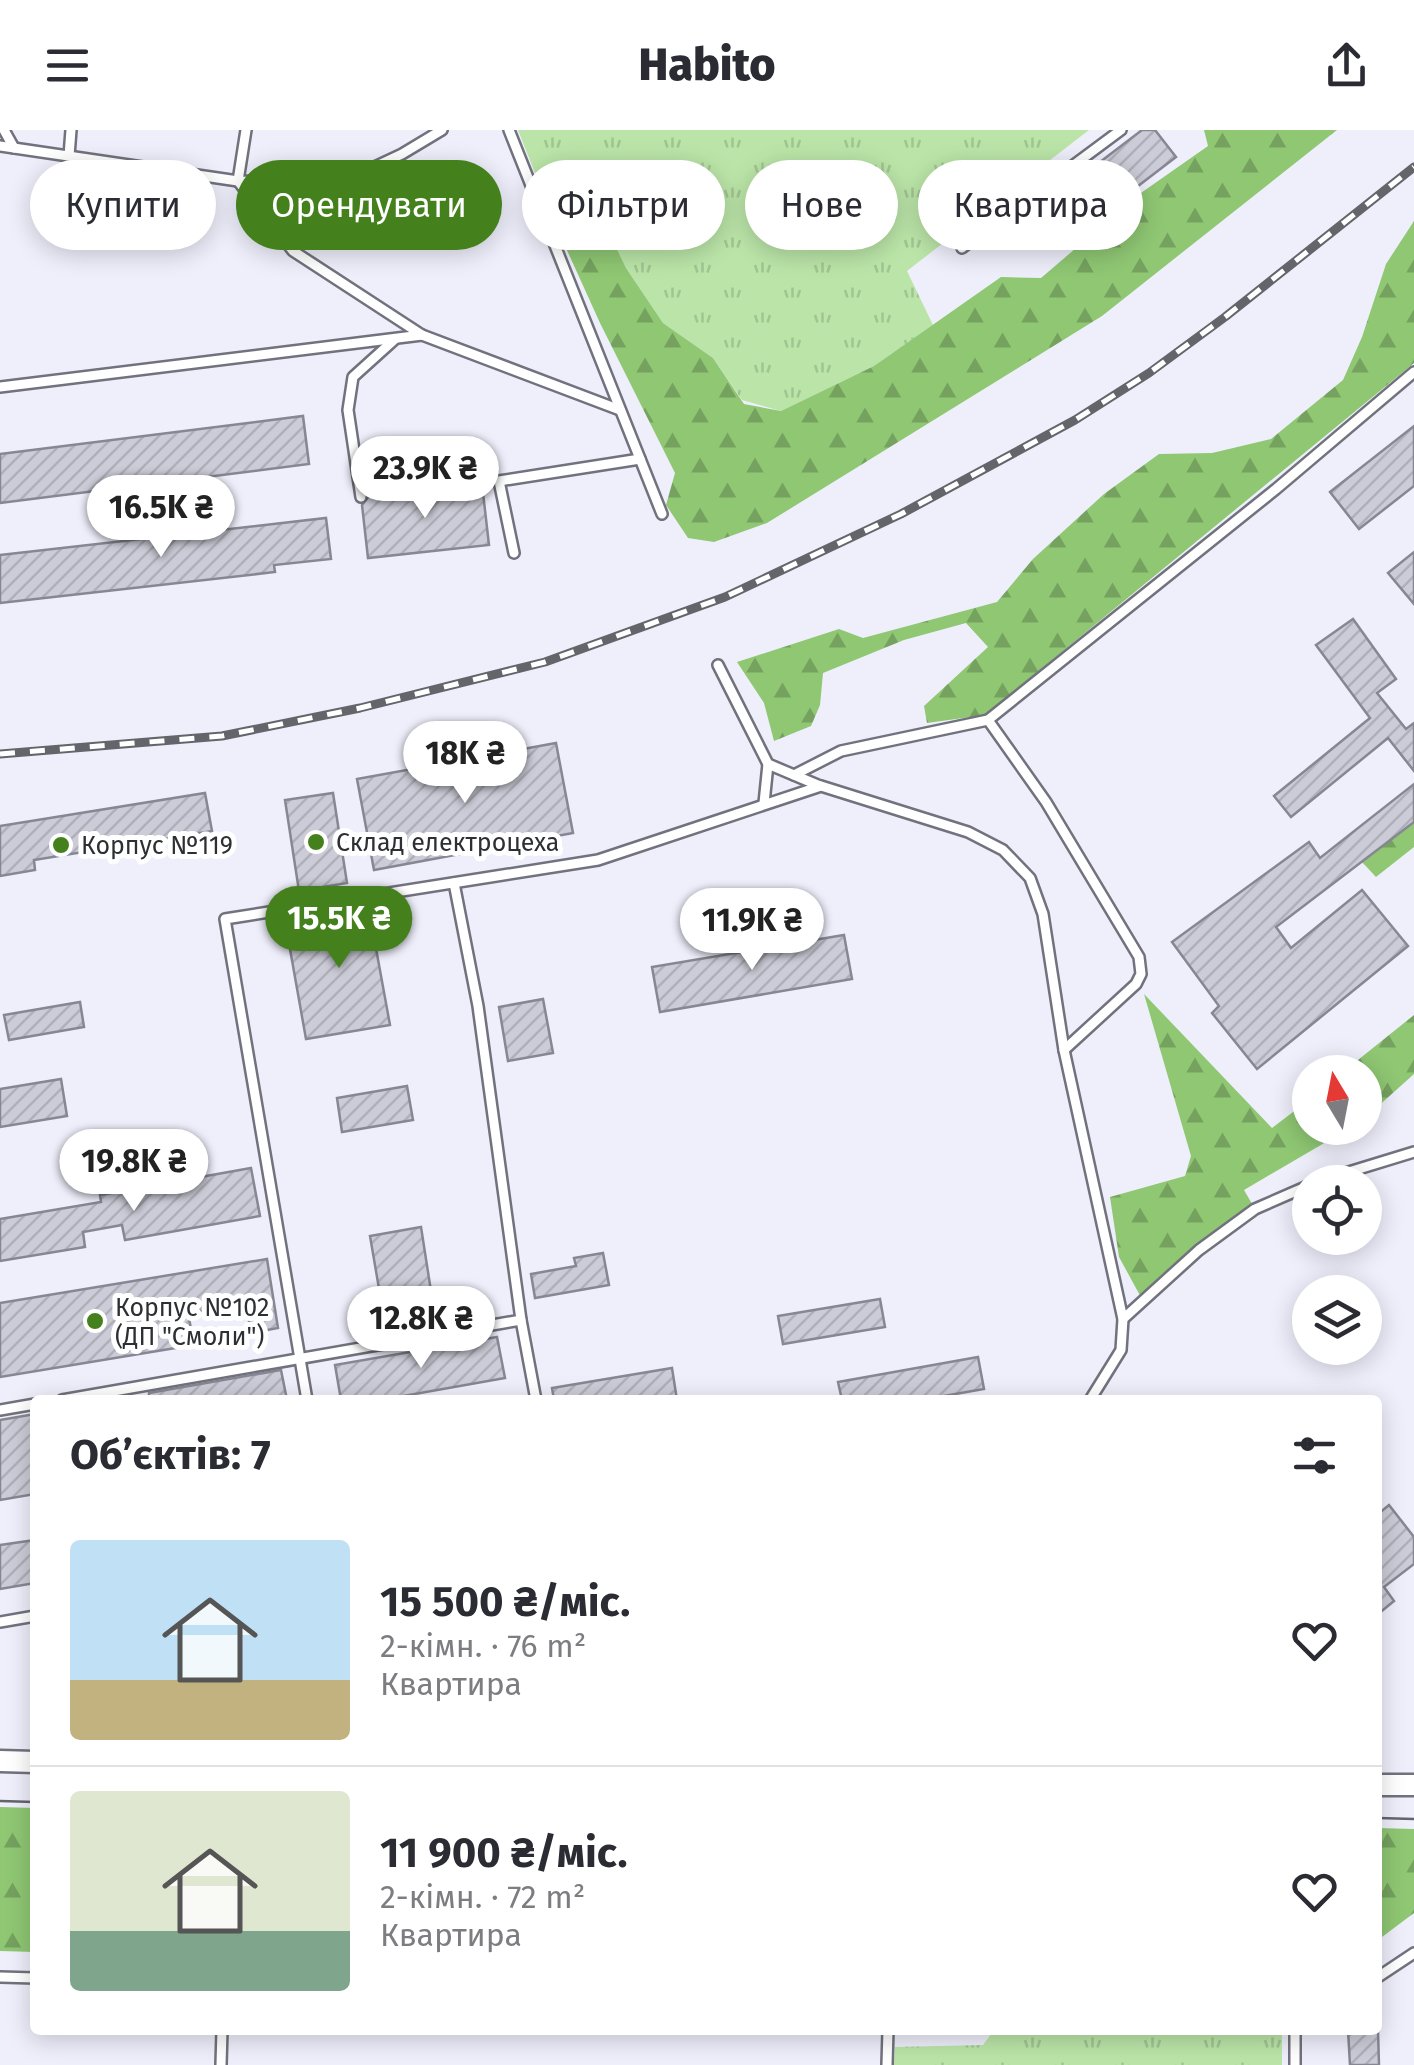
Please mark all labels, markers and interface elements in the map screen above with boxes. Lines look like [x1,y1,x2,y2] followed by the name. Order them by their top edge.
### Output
[40,38,95,93] icon: menu
[638,38,776,92] text: Habito
[1319,38,1374,93] icon: share
[30,160,216,250] chip: Купити
[236,160,502,250] chip: Орендувати
[522,160,725,250] chip: Фільтри
[745,160,898,250] chip: Нове
[918,160,1143,250] chip: Квартира
[333,436,517,521] pin: 23.9K ₴
[373,449,477,487] text: 23.9K ₴
[69,475,253,560] pin: 16.5K ₴
[109,488,213,526] text: 16.5K ₴
[395,721,535,806] pin: 18K ₴
[425,734,505,772] text: 18K ₴
[336,828,559,858] place label: Склад електроцеха
[81,831,233,861] place label: Корпус №119
[305,831,327,853] marker: Склад електроцеха
[50,834,72,856] marker: Корпус №119
[247,886,431,971] pin: 15.5K ₴
[660,888,844,973] pin: 11.9K ₴
[287,899,391,937] text: 15.5K ₴
[702,901,802,939] text: 11.9K ₴
[1292,1055,1382,1145] north arrow
[1292,1055,1382,1365] map controls
[42,1129,226,1214] pin: 19.8K ₴
[81,1142,187,1180] text: 19.8K ₴
[1292,1165,1382,1255] button: locate
[1292,1275,1382,1365] button: layers
[329,1286,513,1371] pin: 12.8K ₴
[115,1293,269,1352] place label: Корпус №102 (ДП "Смоли")
[369,1299,473,1337] text: 12.8K ₴
[84,1310,106,1332] marker: Корпус №102 (ДП "Смоли")
[1287,1428,1342,1483] icon: filters
[70,1430,271,1480] text: Об’єктів: 7
[380,1577,630,1627] text: 15 500 ₴/міс.
[150,1580,270,1700] icon: home
[1287,1613,1342,1668] icon: heart
[380,1627,586,1665] text: 2-кімн. · 76 m²
[380,1665,522,1703] text: Квартира
[380,1828,627,1878] text: 11 900 ₴/міс.
[150,1831,270,1951] icon: home
[1287,1864,1342,1919] icon: heart
[380,1878,585,1916] text: 2-кімн. · 72 m²
[380,1916,522,1954] text: Квартира

